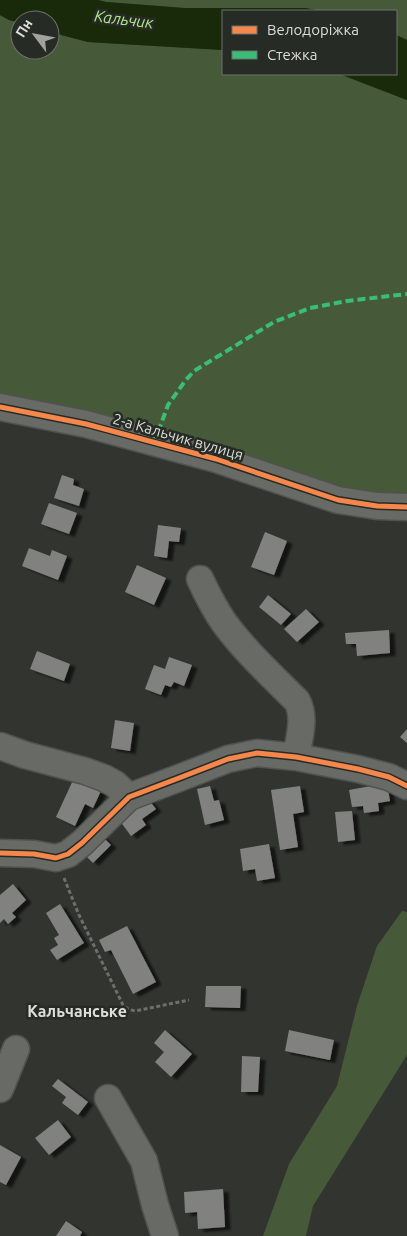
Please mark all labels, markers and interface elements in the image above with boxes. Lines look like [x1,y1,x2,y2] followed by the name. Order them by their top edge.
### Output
[93,6,155,32] water label: Кальчик
[10,10,60,60] north arrow
[222,10,397,75] legend
[12,16,36,40] text: Пн
[267,21,359,38] text: Велодоріжка
[267,46,317,63] text: Стежка
[111,410,245,463] street label: 2-а Кальчик вулиця
[27,1002,127,1020] district label: Кальчанське

